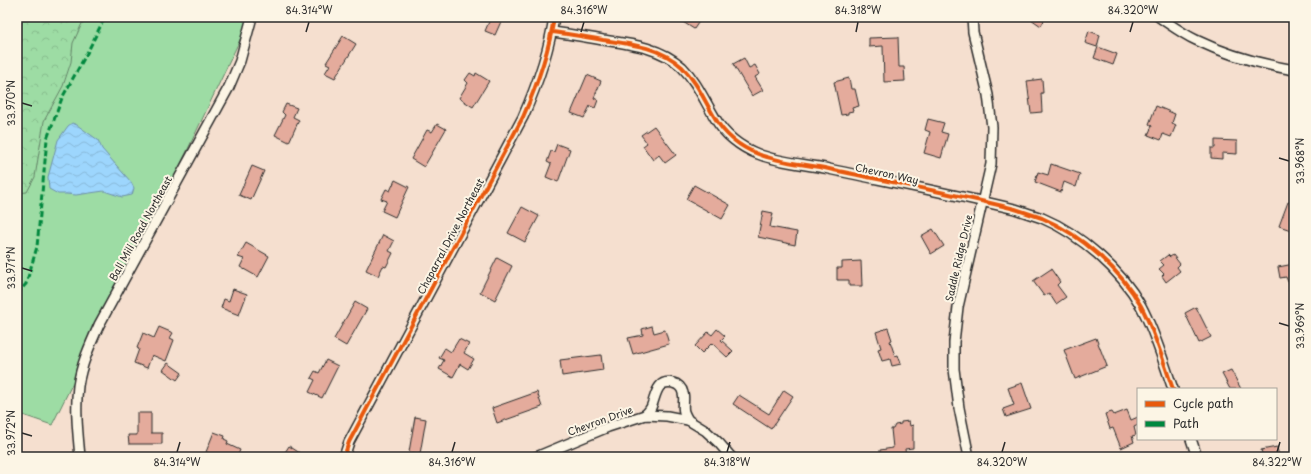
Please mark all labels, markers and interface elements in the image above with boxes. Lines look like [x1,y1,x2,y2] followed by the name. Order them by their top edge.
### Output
[286,2,333,17] text: 84.314°W
[560,2,608,17] text: 84.316°W
[835,2,882,17] text: 84.318°W
[1108,2,1159,17] text: 84.320°W
[3,80,18,126] text: 33.970°N
[1292,137,1307,184] text: 33.968°N
[854,159,920,187] street label: Chevron Way
[105,173,175,283] street label: Ball Mill Road Northeast
[413,175,487,297] street label: Chaparral Drive Northeast
[941,213,975,303] street label: Saddle Ridge Drive
[3,246,18,290] text: 33.971°N
[1292,302,1307,349] text: 33.969°N
[1137,388,1277,440] legend
[1173,394,1234,412] text: Cycle path
[565,401,635,439] street label: Chevron Drive
[3,410,18,456] text: 33.972°N
[1173,414,1199,432] text: Path
[154,454,201,469] text: 84.314°W
[428,454,476,469] text: 84.316°W
[704,454,751,469] text: 84.318°W
[977,454,1028,469] text: 84.320°W
[1252,454,1303,469] text: 84.322°W

